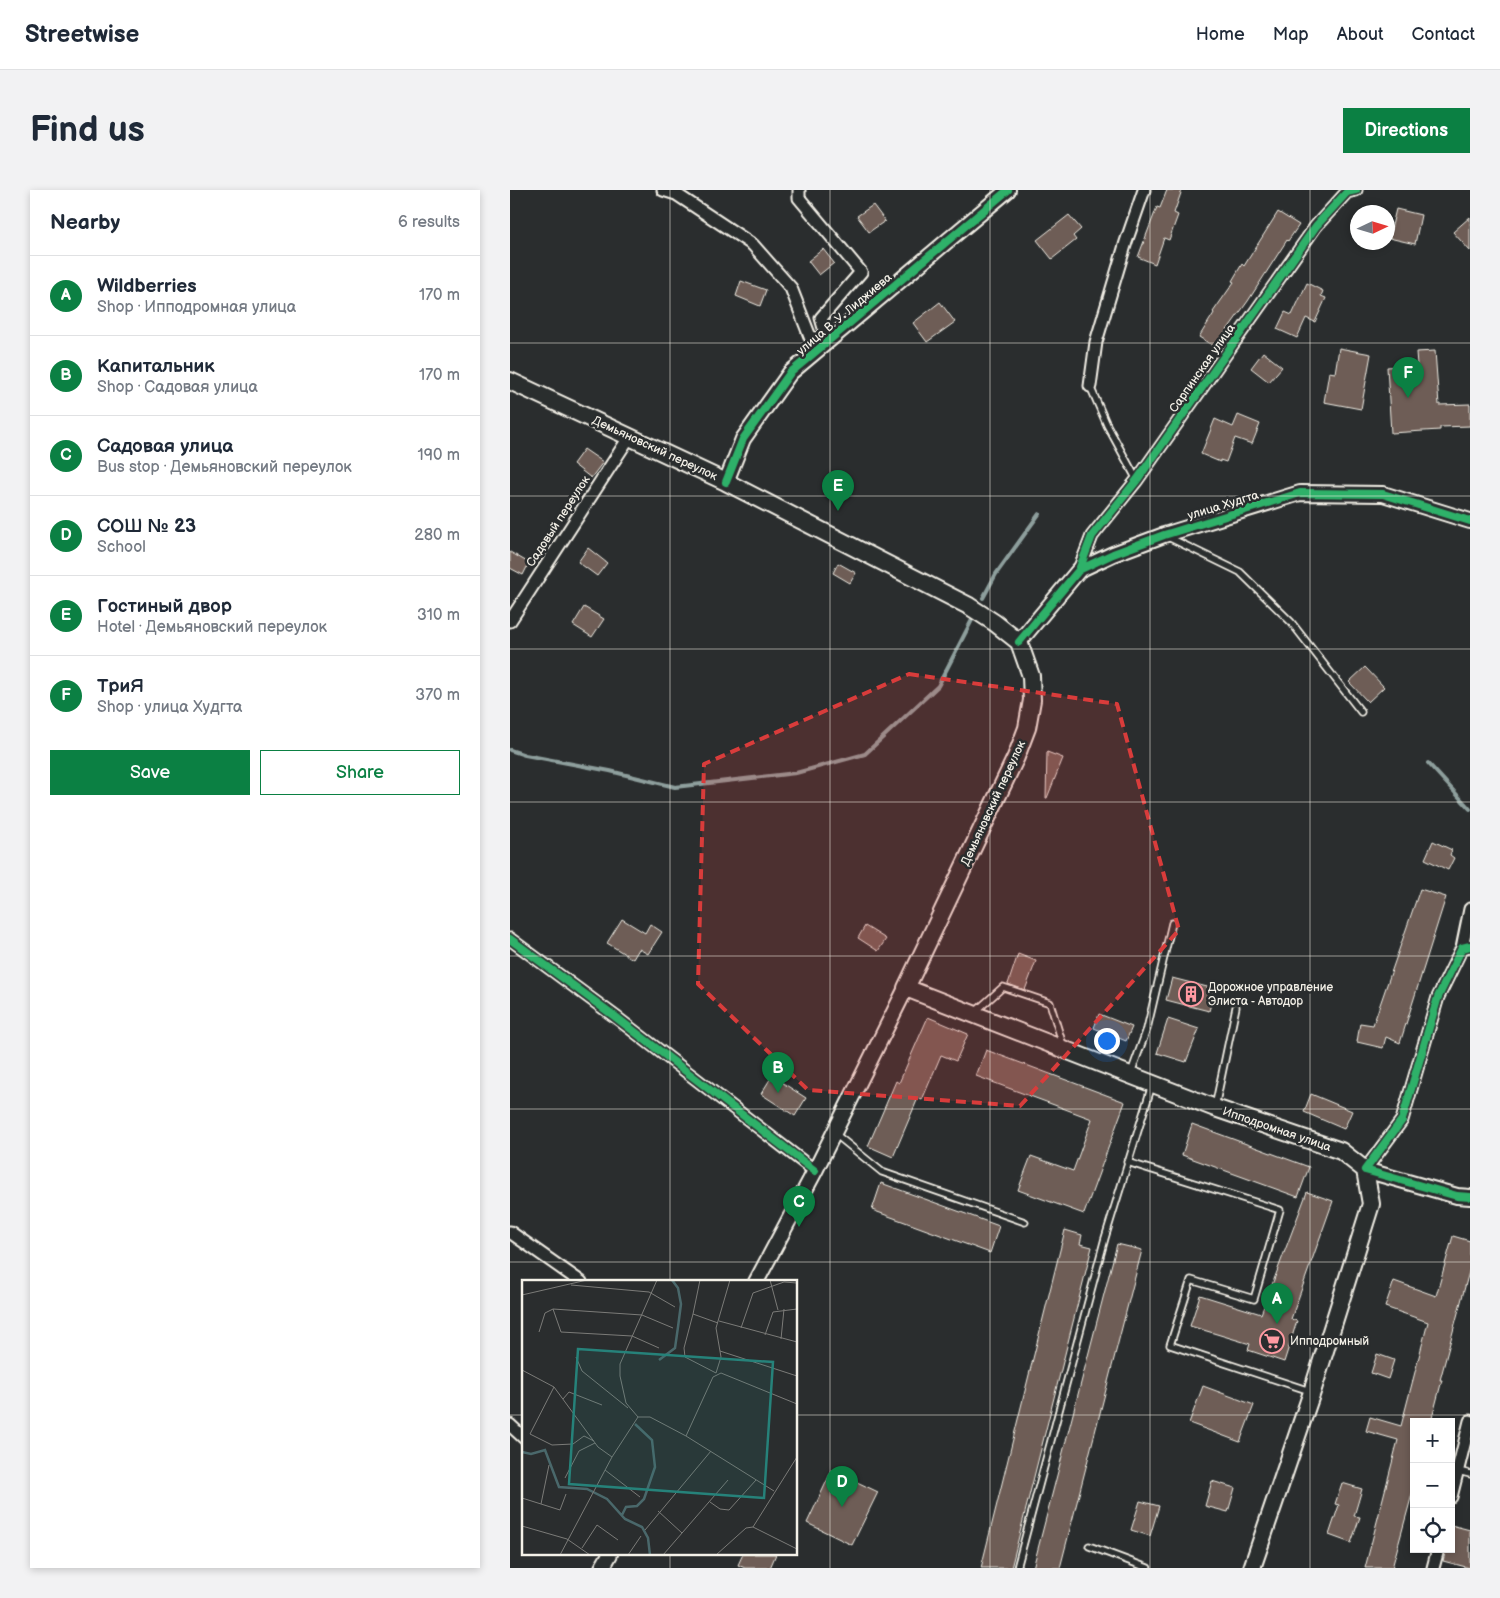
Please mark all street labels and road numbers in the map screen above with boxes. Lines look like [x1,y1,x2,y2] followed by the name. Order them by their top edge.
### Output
[794,270,895,359] street label: улица В. У. Лиджиева
[1166,321,1239,415] street label: Сарпинская улица
[590,413,720,484] street label: Демьяновский переулок
[523,472,594,570] street label: Садовый переулок
[1186,488,1261,523] street label: улица Худгта
[958,738,1029,868] street label: Демьяновский переулок
[1221,1104,1333,1155] street label: Ипподромная улица

